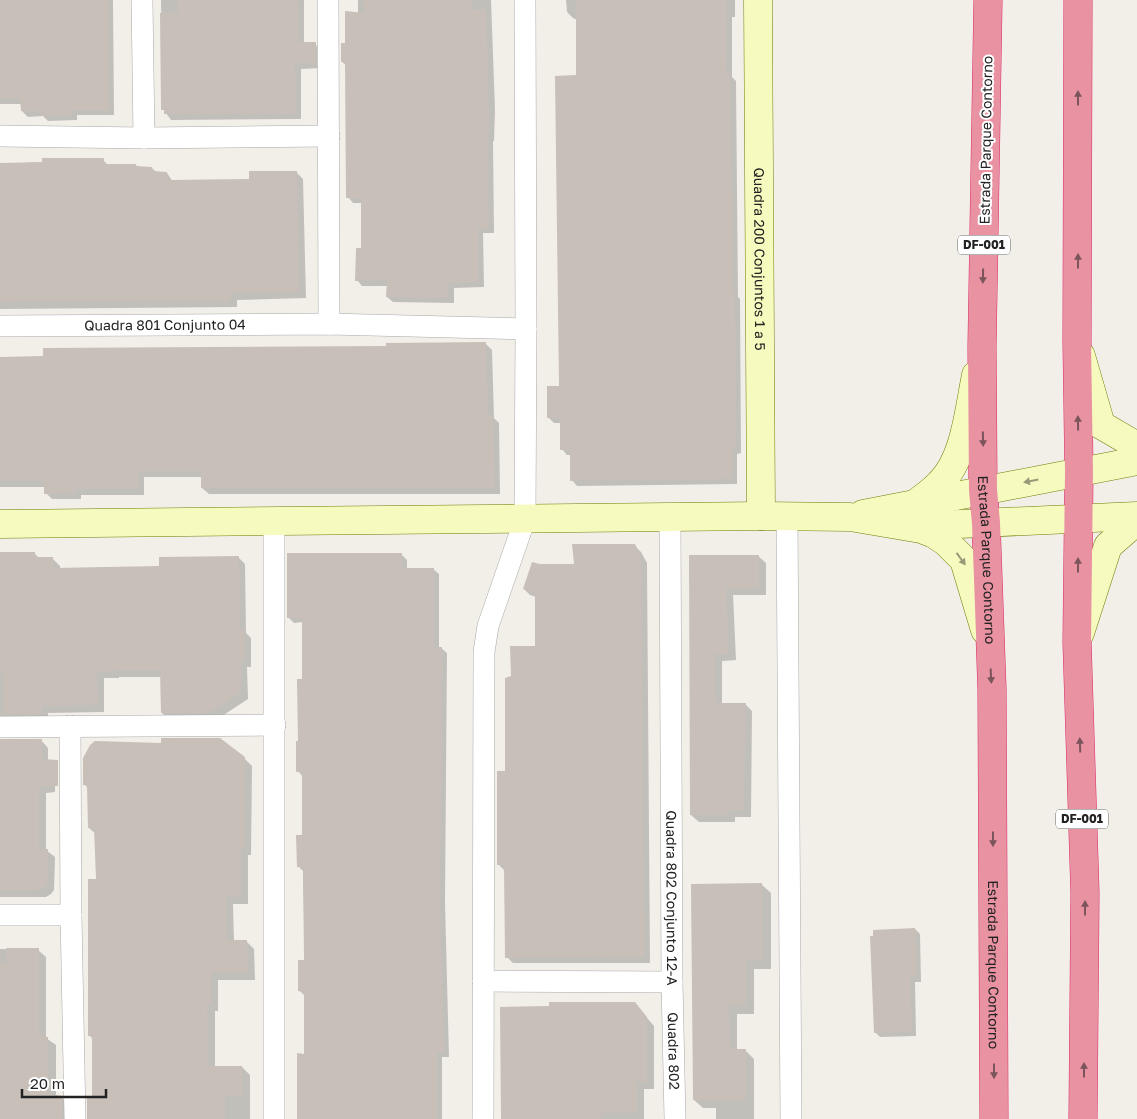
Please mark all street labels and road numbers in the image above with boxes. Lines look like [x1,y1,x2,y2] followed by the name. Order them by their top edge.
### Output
[976,56,995,224] street label: Estrada Parque Contorno
[751,167,769,351] street label: Quadra 200 Conjuntos 1 a 5
[958,236,1010,254] road number: DF-001
[84,316,246,333] street label: Quadra 801 Conjunto 04
[975,475,999,644] street label: Estrada Parque Contorno
[663,810,681,986] street label: Quadra 802 Conjunto 12-A
[1056,810,1108,829] road number: DF-001
[985,880,1003,1049] street label: Estrada Parque Contorno
[665,1012,683,1090] street label: Quadra 802

